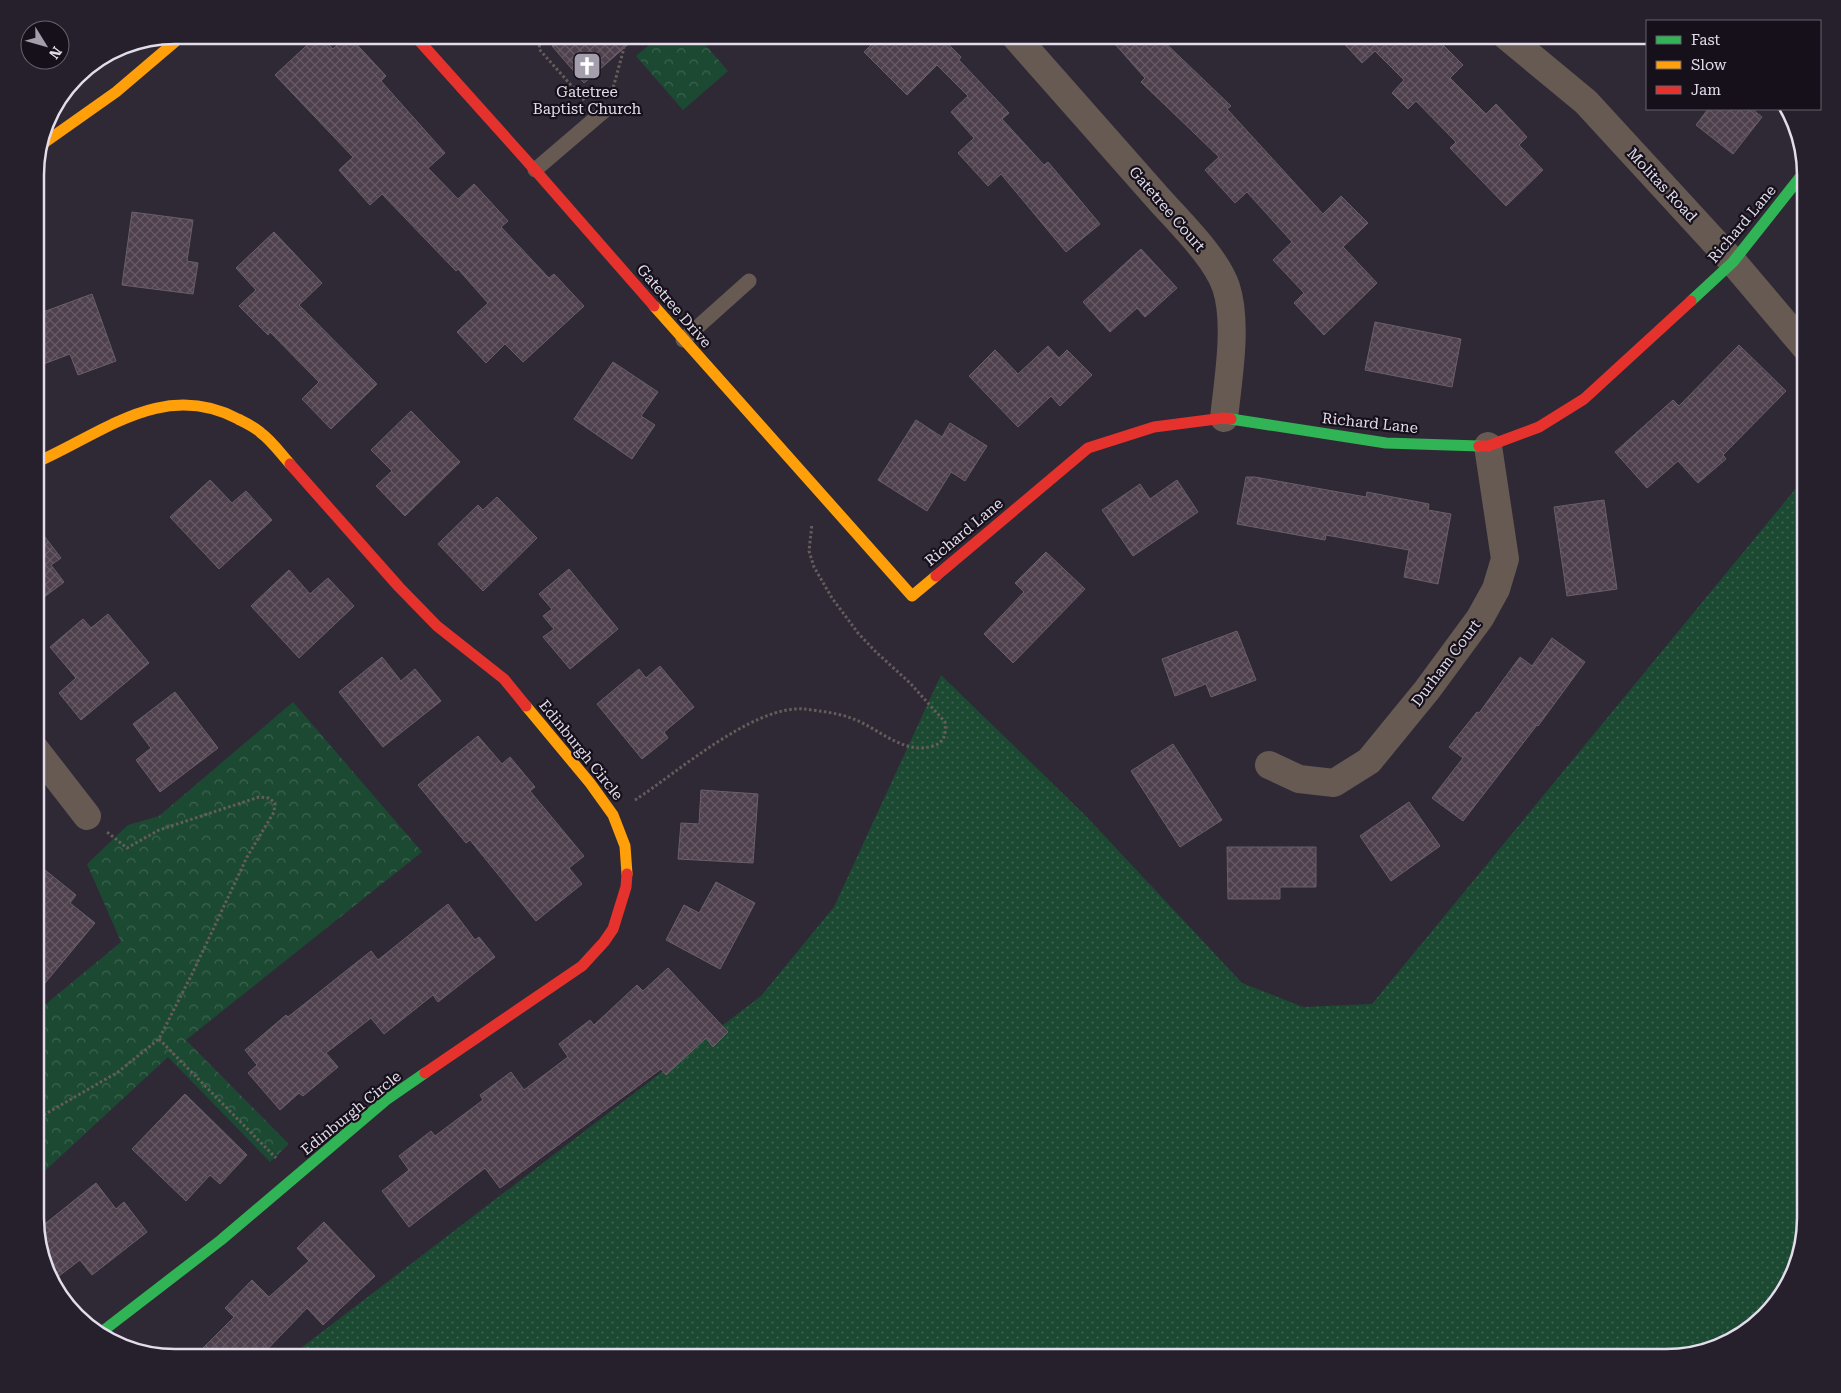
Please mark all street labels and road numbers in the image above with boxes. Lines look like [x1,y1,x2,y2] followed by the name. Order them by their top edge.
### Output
[1623,144,1701,226] street label: Molitas Road
[1125,163,1209,256] street label: Gatetree Court
[1704,181,1780,267] street label: Richard Lane
[633,261,715,351] street label: Gatetree Drive
[1321,409,1419,437] street label: Richard Lane
[921,494,1007,570] street label: Richard Lane
[1408,616,1485,710] street label: Durham Court
[535,696,627,804] street label: Edinburgh Circle
[297,1067,405,1159] street label: Edinburgh Circle

